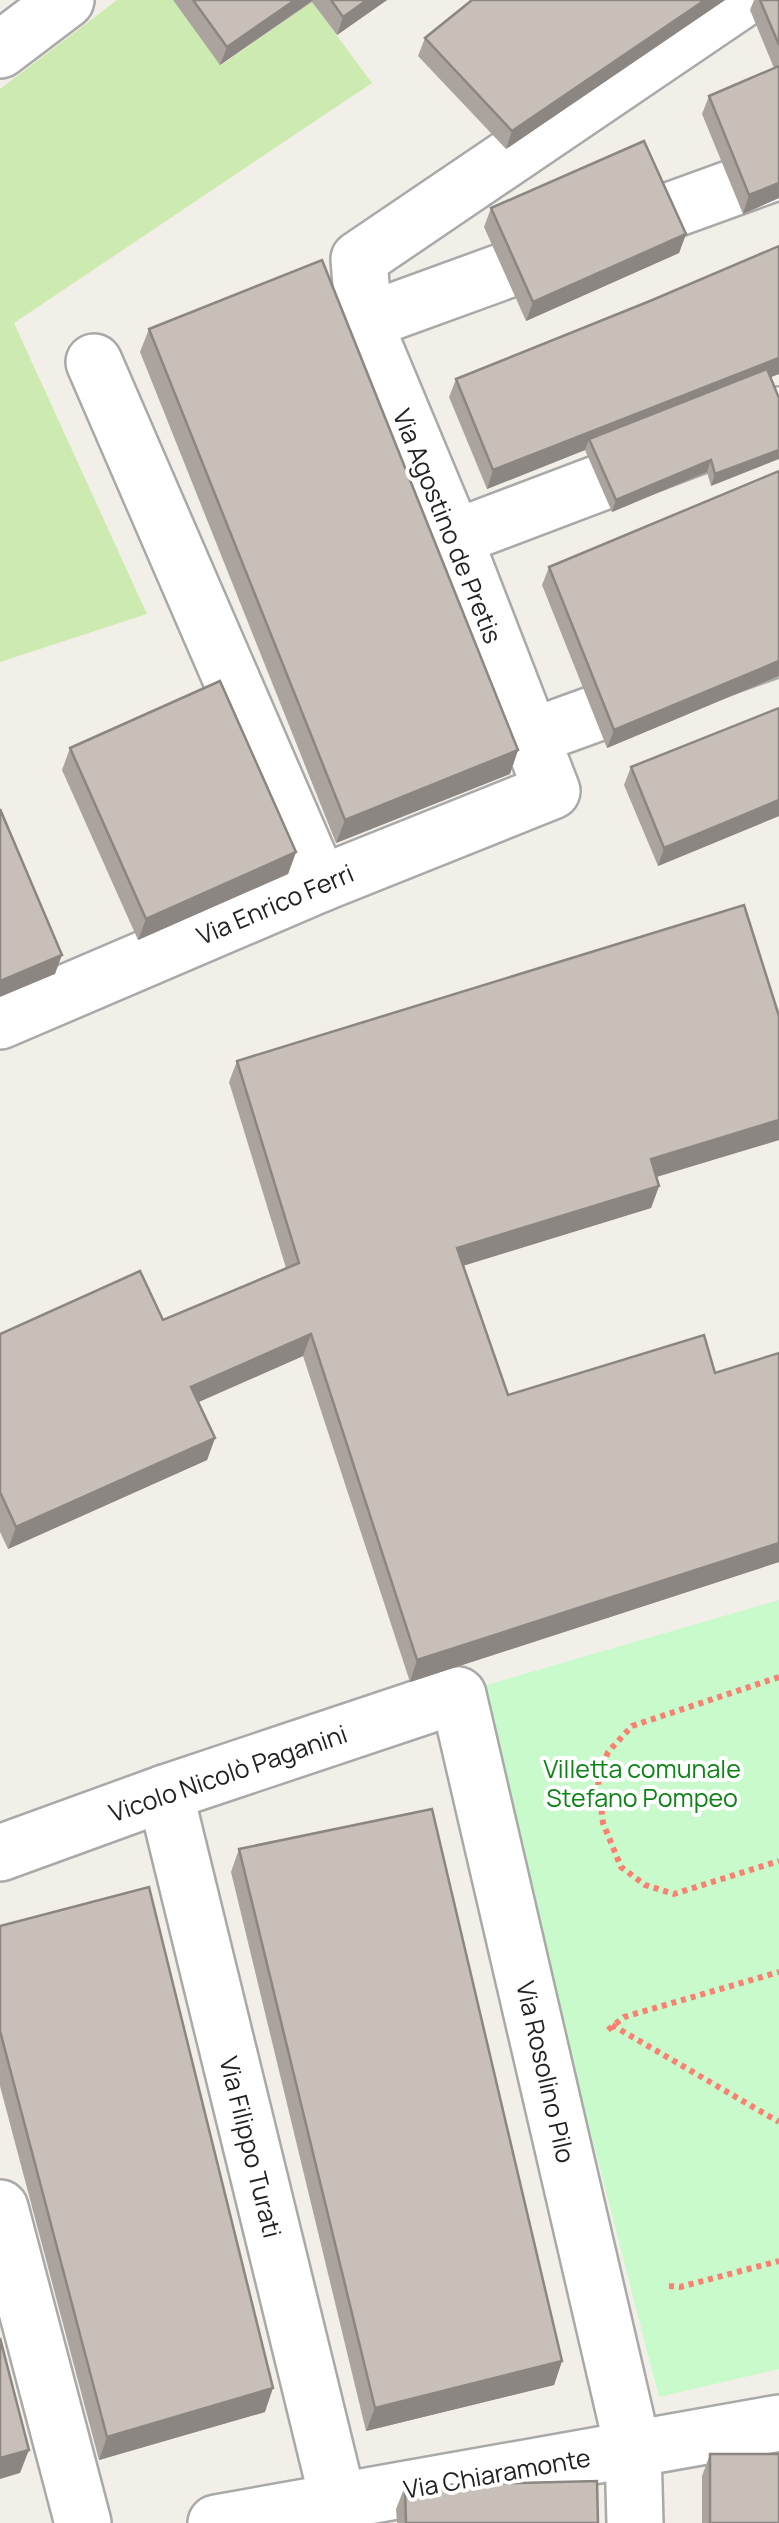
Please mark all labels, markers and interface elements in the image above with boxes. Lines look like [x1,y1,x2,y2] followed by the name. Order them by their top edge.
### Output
[385,404,511,648] street label: Via Agostino de Pretis
[191,855,359,953] street label: Via Enrico Ferri
[104,1716,352,1830] street label: Vicolo Nicolò Paganini
[543,1751,741,1815] park label: Villetta comunale Stefano Pompeo
[508,1978,584,2166] street label: Via Rosolino Pilo
[212,2053,290,2241] street label: Via Filippo Turati
[401,2439,593,2507] street label: Via Chiaramonte

